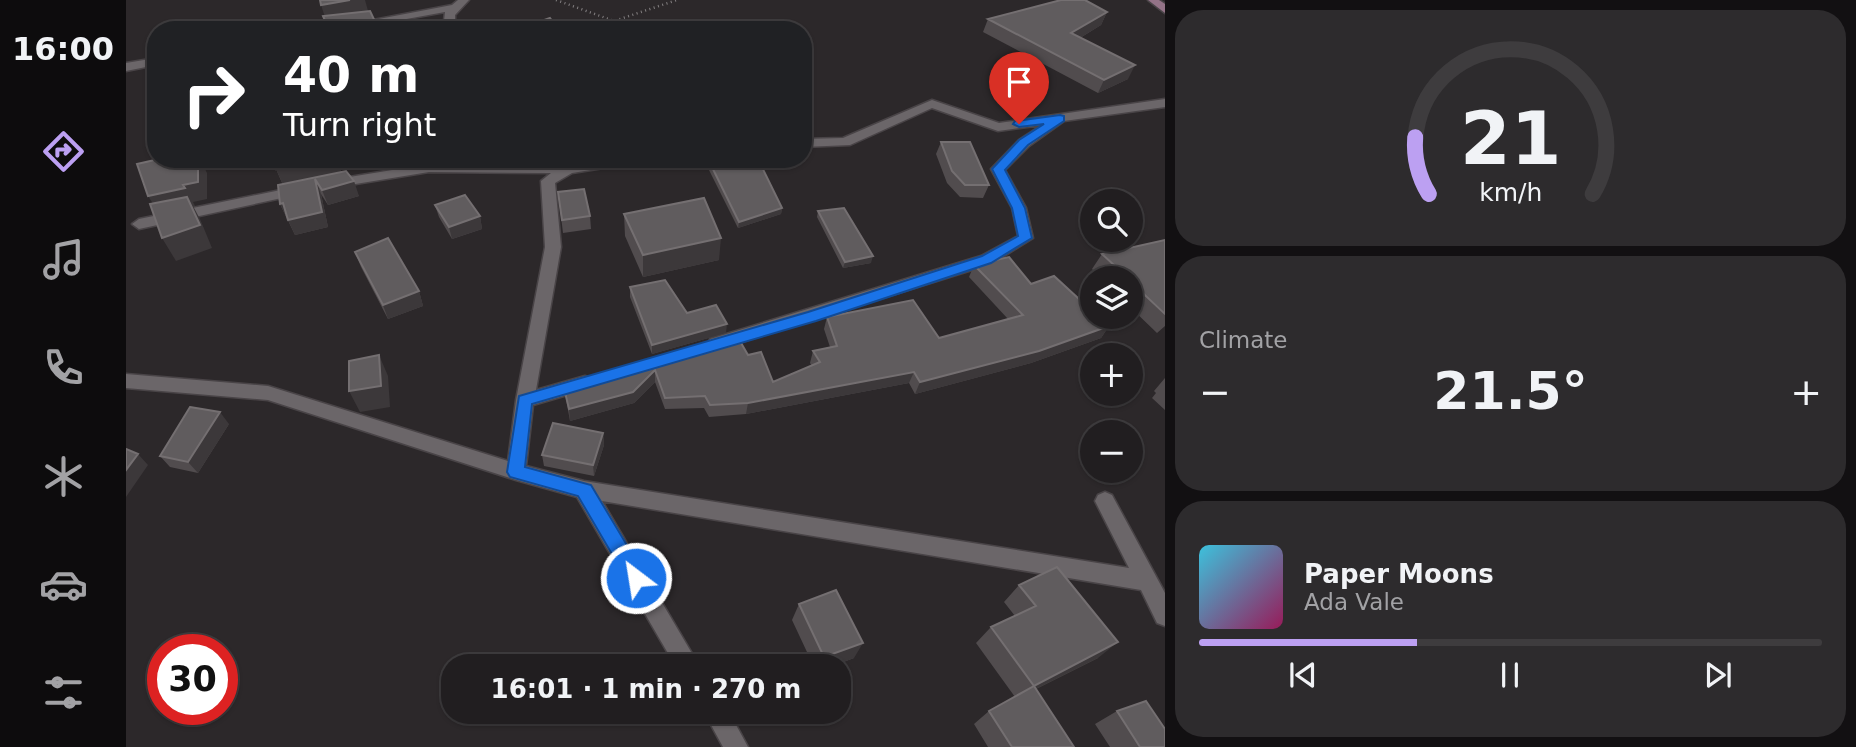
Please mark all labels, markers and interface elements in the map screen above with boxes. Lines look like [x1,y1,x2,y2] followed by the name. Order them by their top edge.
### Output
[12,30,114,68] text: 16:00
[283,47,419,104] text: 40 m
[168,49,259,140] icon: right
[989,52,1049,124] pin
[1000,63,1038,101] icon: arrive
[1460,96,1561,181] text: 21
[283,106,436,144] text: Turn right
[39,127,88,176] icon: directions
[1479,178,1542,207] text: km/h
[1080,189,1143,483] map controls
[1080,189,1143,252] button: search
[39,235,88,284] icon: music
[1080,266,1143,329] button: layers
[1199,327,1288,353] text: Climate
[39,343,88,392] icon: phone
[1080,343,1143,406] button: +
[1433,361,1588,421] text: 21.5°
[1199,370,1231,414] text: −
[1790,370,1822,414] text: +
[1080,420,1143,483] button: −
[39,452,88,501] icon: climate
[599,541,673,615] position arrow
[1304,559,1494,589] text: Paper Moons
[39,560,88,609] icon: car
[1304,589,1404,615] text: Ada Vale
[147,634,238,725] speed limit sign: 30
[1284,656,1322,694] icon: previous
[1491,656,1529,694] icon: pause
[1699,656,1737,694] icon: next
[39,668,88,717] icon: filters
[491,674,801,704] text: 16:01 · 1 min · 270 m

